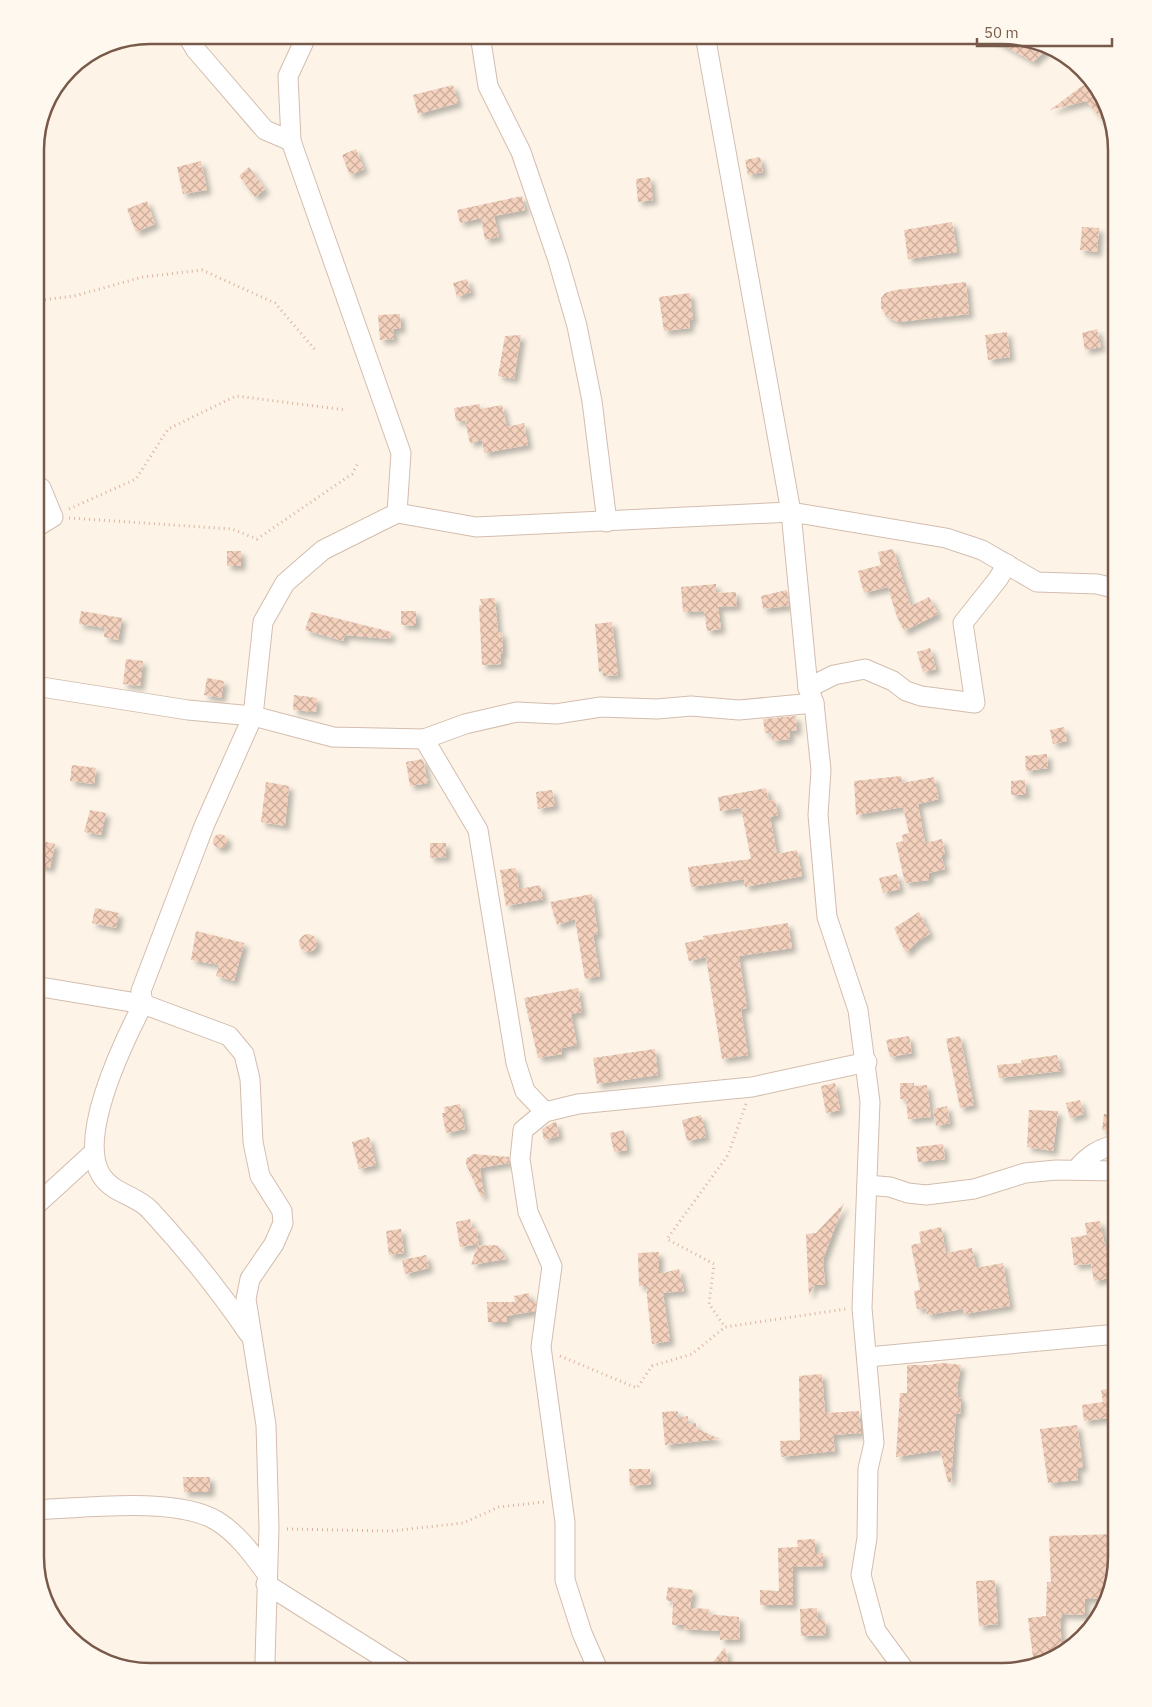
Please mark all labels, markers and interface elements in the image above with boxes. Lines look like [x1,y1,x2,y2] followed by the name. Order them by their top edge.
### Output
[977,15,1112,47] scale bar
[984,23,1019,42] text: 50 m

